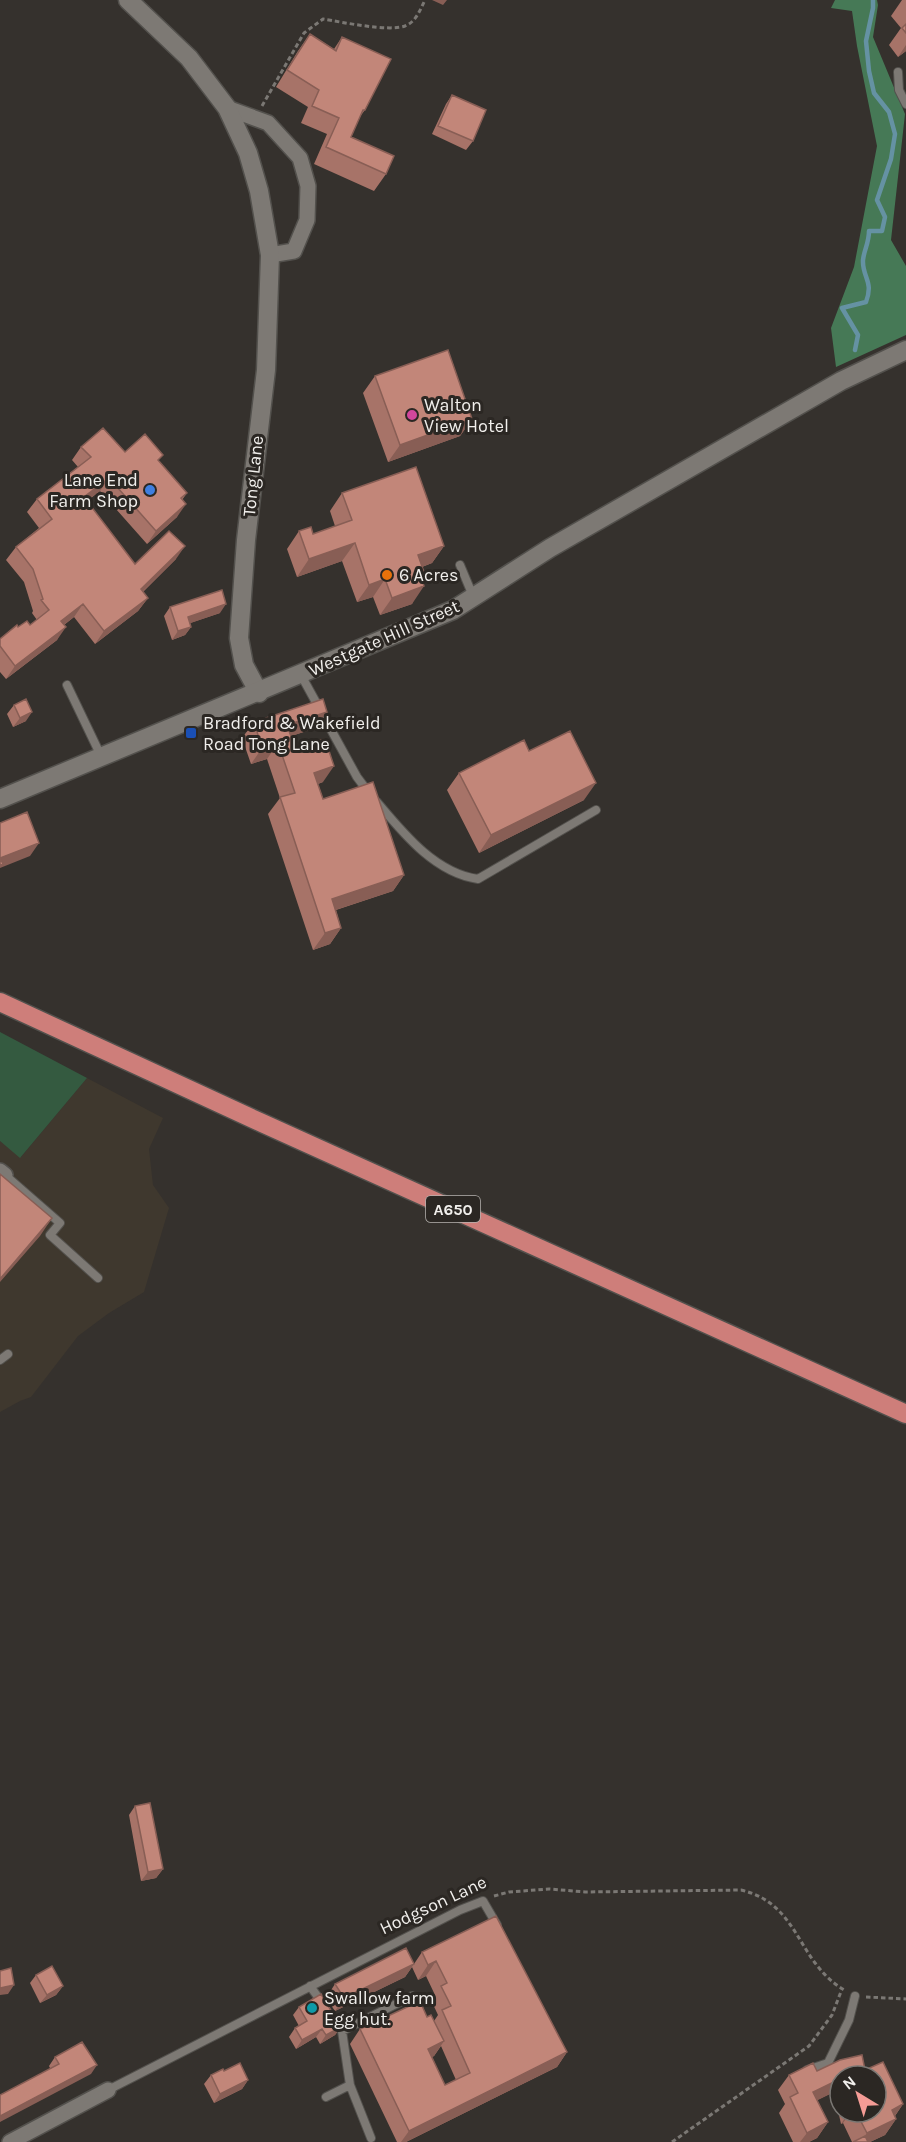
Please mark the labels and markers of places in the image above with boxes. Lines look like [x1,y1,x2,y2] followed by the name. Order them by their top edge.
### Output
[424,394,509,437] place label: Walton View Hotel
[405,408,419,422] marker: Walton View Hotel
[49,469,138,512] place label: Lane End Farm Shop
[143,483,157,497] marker: Lane End Farm Shop
[399,564,458,586] place label: 6 Acres
[380,568,394,582] marker: 6 Acres
[203,712,381,755] place label: Bradford & Wakefield Road Tong Lane
[184,726,198,740] marker: Bradford & Wakefield Road Tong Lane
[324,1987,435,2030] place label: Swallow farm Egg hut.
[305,2001,319,2015] marker: Swallow farm Egg hut.

